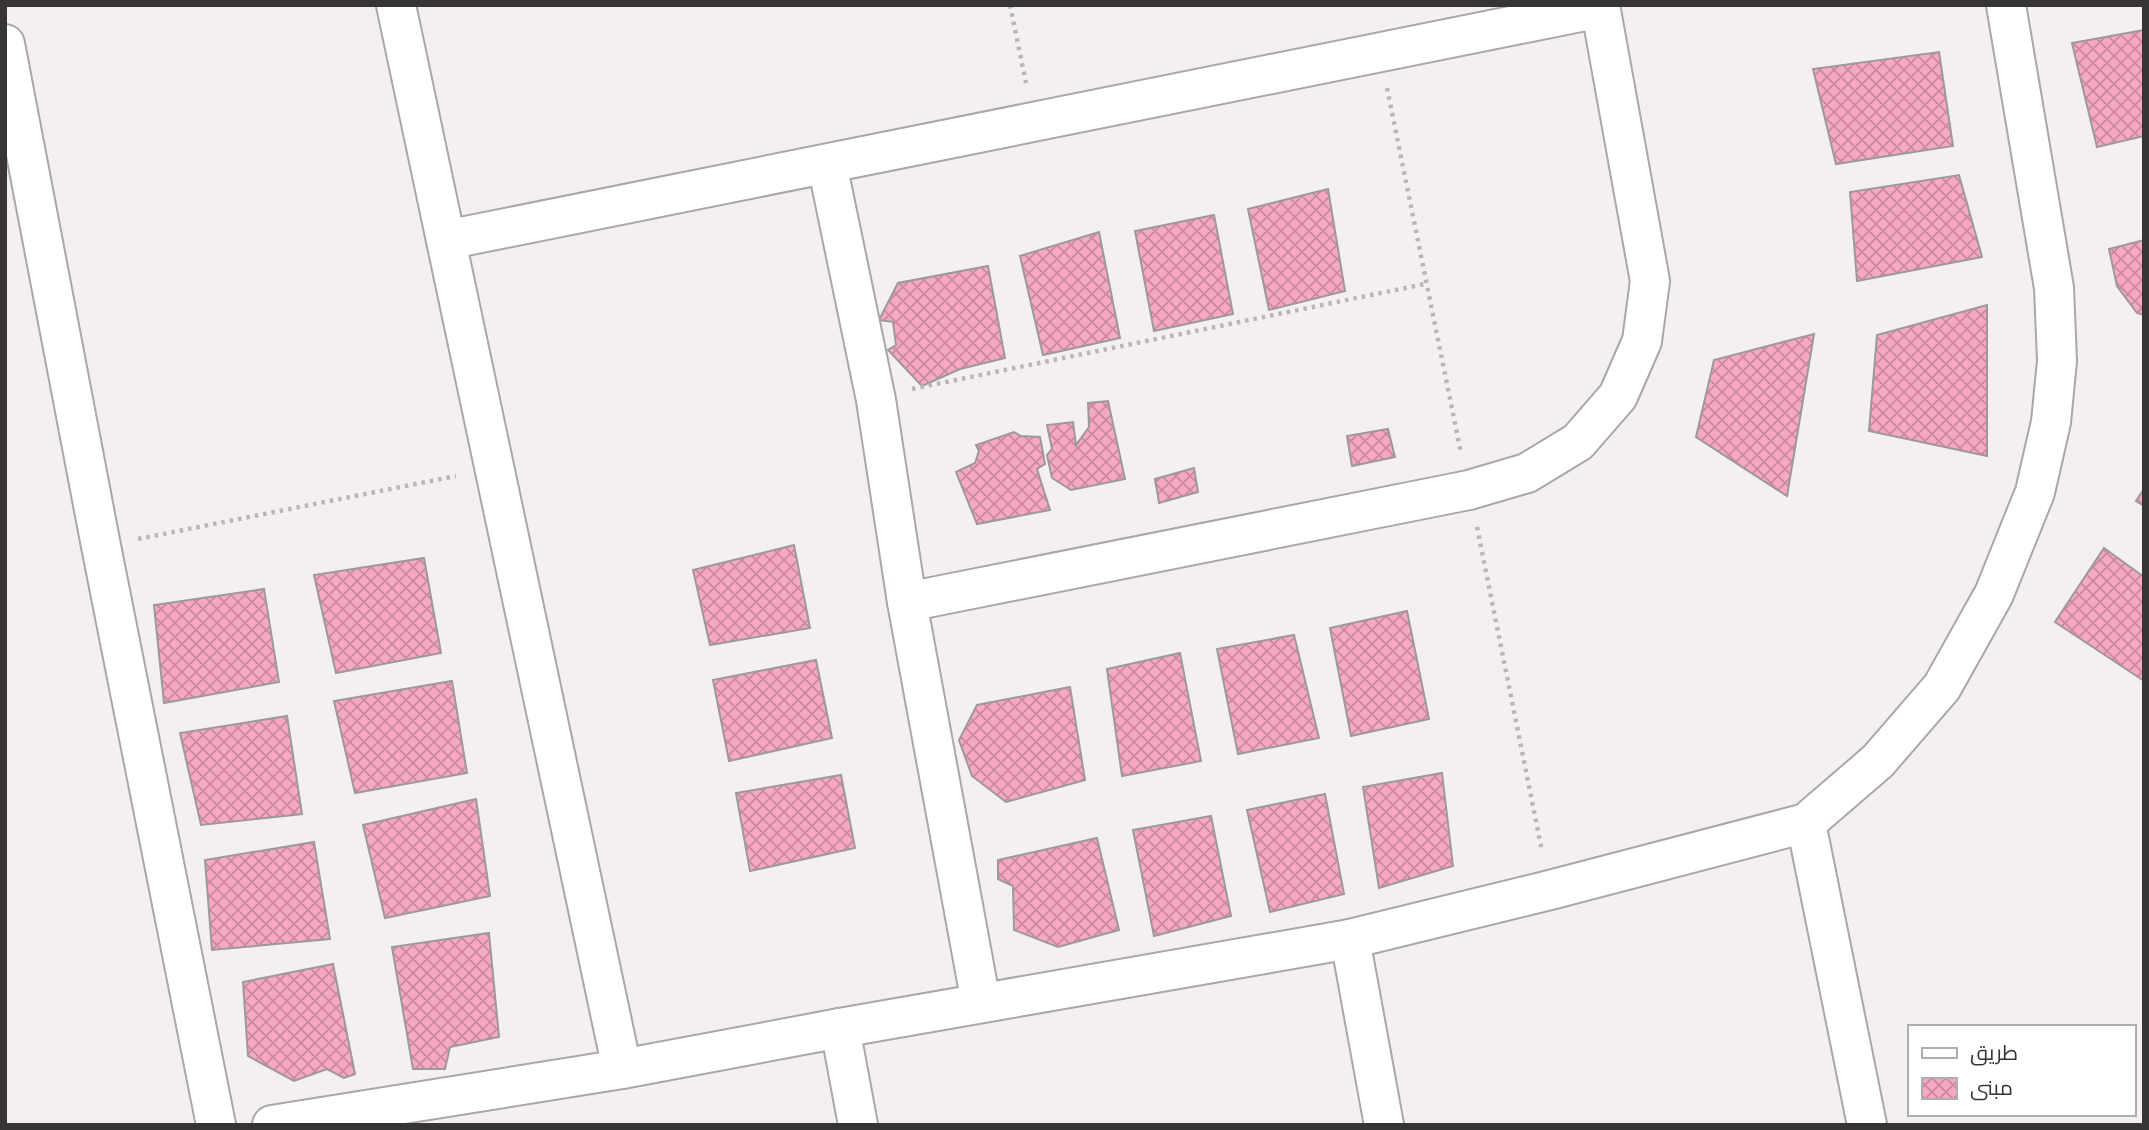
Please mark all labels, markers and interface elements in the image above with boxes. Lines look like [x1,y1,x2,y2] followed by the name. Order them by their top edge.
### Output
[1908,1025,2135,1116] legend
[1970,1039,2018,1066] text: طريق
[1970,1074,2013,1101] text: مبنى

